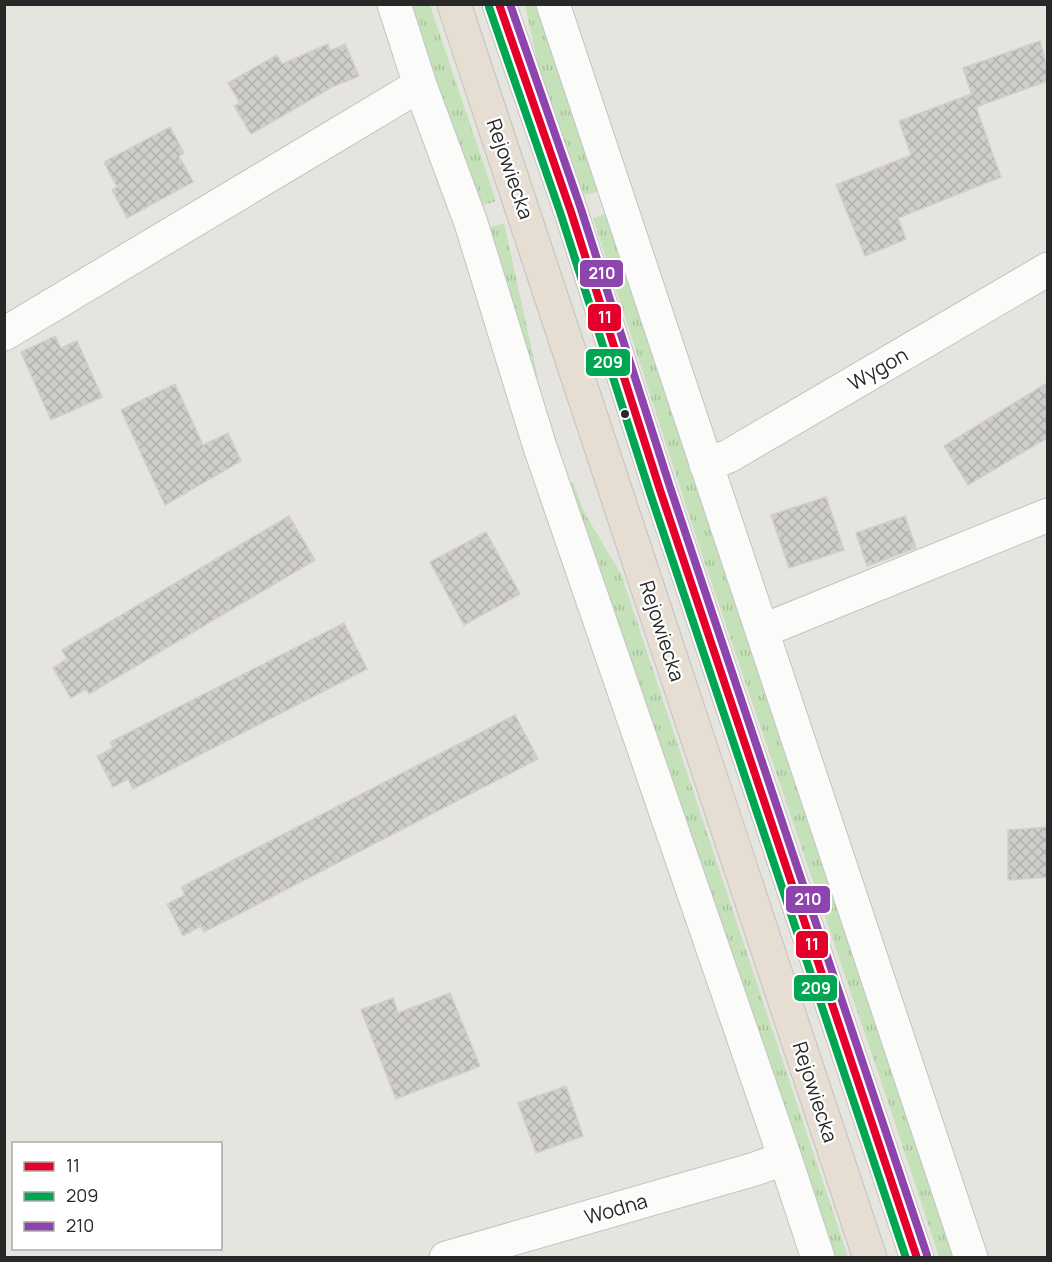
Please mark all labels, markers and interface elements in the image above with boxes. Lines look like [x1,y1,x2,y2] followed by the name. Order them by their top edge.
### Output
[481,115,540,223] street label: Rejowiecka
[579,259,624,288] line badge: 210
[588,262,616,284] text: 210
[587,303,622,332] line badge: 11
[598,306,612,328] text: 11
[843,341,912,396] street label: Wygon
[585,348,631,377] line badge: 209
[593,351,623,373] text: 209
[619,408,631,420] unlabelled marker
[633,577,691,685] street label: Rejowiecka
[785,885,831,914] line badge: 210
[794,888,822,910] text: 210
[795,930,829,959] line badge: 11
[805,933,819,955] text: 11
[793,974,838,1002] line badge: 209
[801,977,831,999] text: 209
[786,1038,844,1146] street label: Rejowiecka
[12,1142,222,1250] legend
[66,1153,80,1177] text: 11
[66,1183,98,1207] text: 209
[581,1187,650,1230] street label: Wodna
[66,1213,94,1237] text: 210

